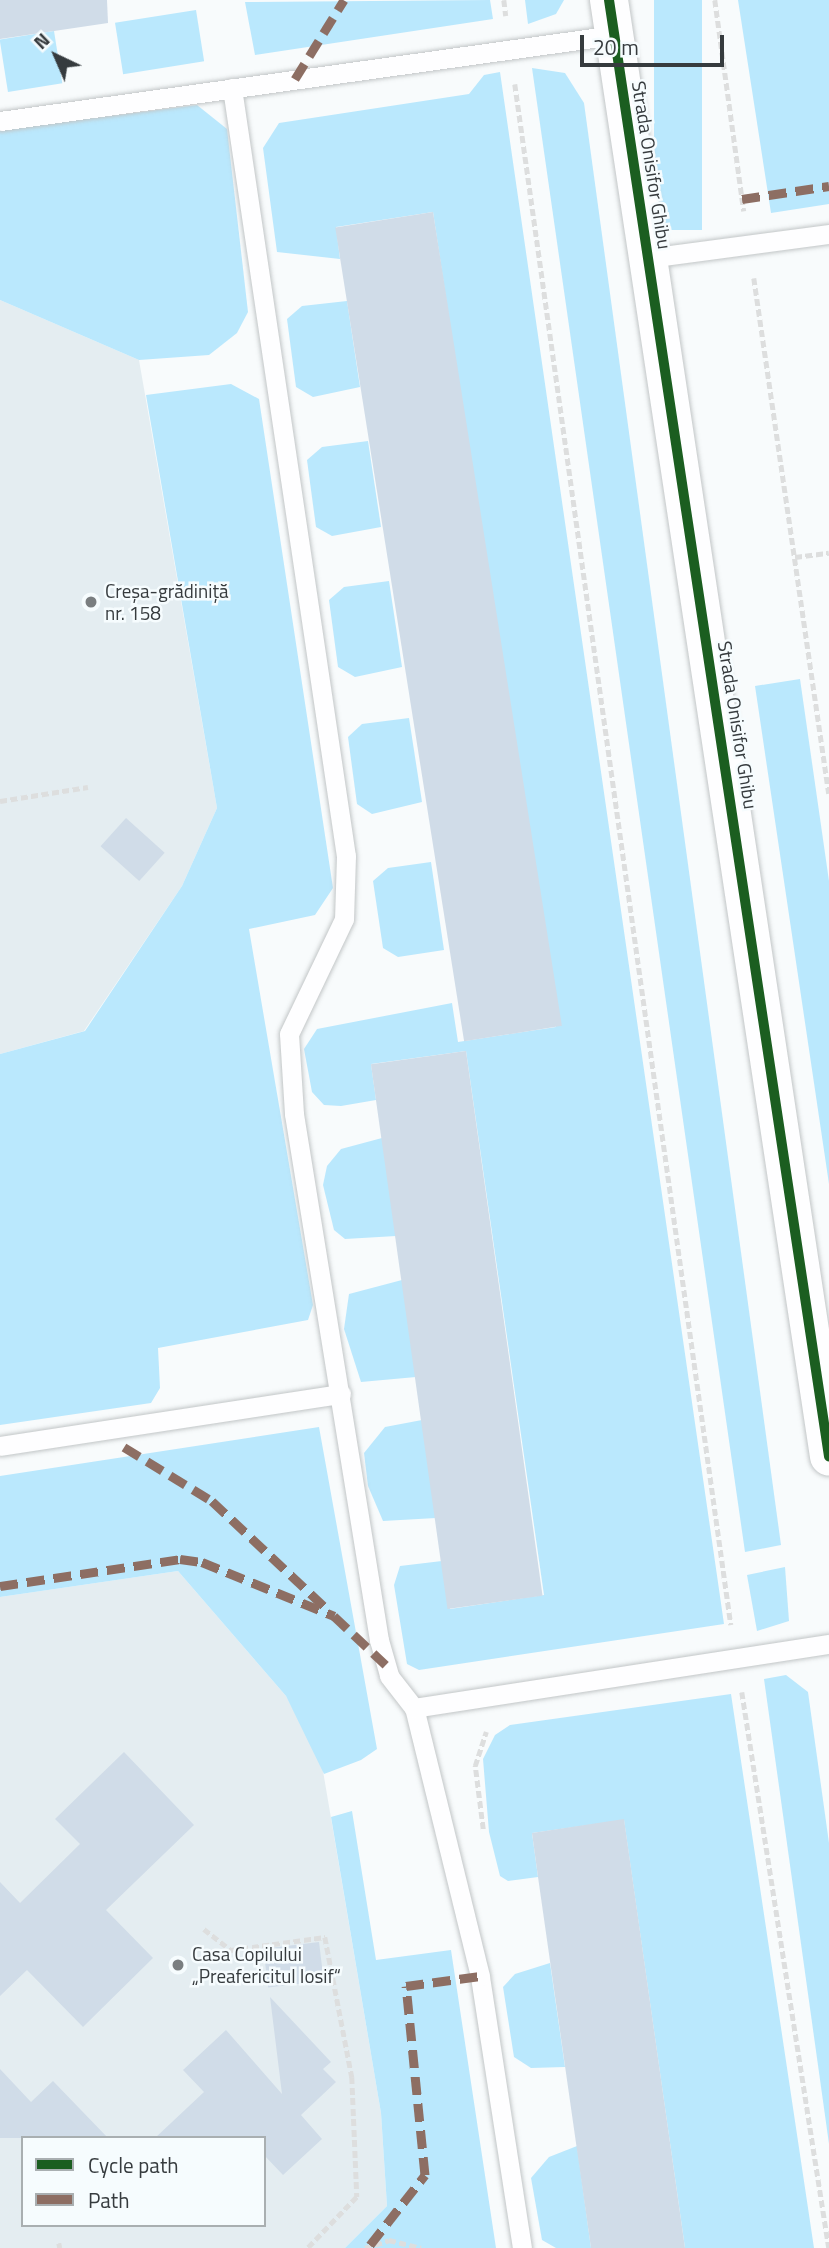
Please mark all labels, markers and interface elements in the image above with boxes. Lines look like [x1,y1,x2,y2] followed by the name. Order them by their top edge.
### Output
[21,21,91,91] north arrow
[584,21,728,65] scale bar
[26,26,56,56] text: N
[593,31,639,63] text: 20 m
[627,79,677,251] street label: Strada Onisifor Ghibu
[105,580,229,624] place label: Creșa-grădiniță nr. 158
[83,594,99,610] marker: Creșa-grădiniță nr. 158
[713,639,763,811] street label: Strada Onisifor Ghibu
[192,1943,341,1987] place label: Casa Copilului „Preafericitul Iosif“
[170,1957,186,1973] marker: Casa Copilului „Preafericitul Iosif“
[21,2136,266,2227] legend
[88,2149,179,2181] text: Cycle path
[88,2184,130,2216] text: Path

